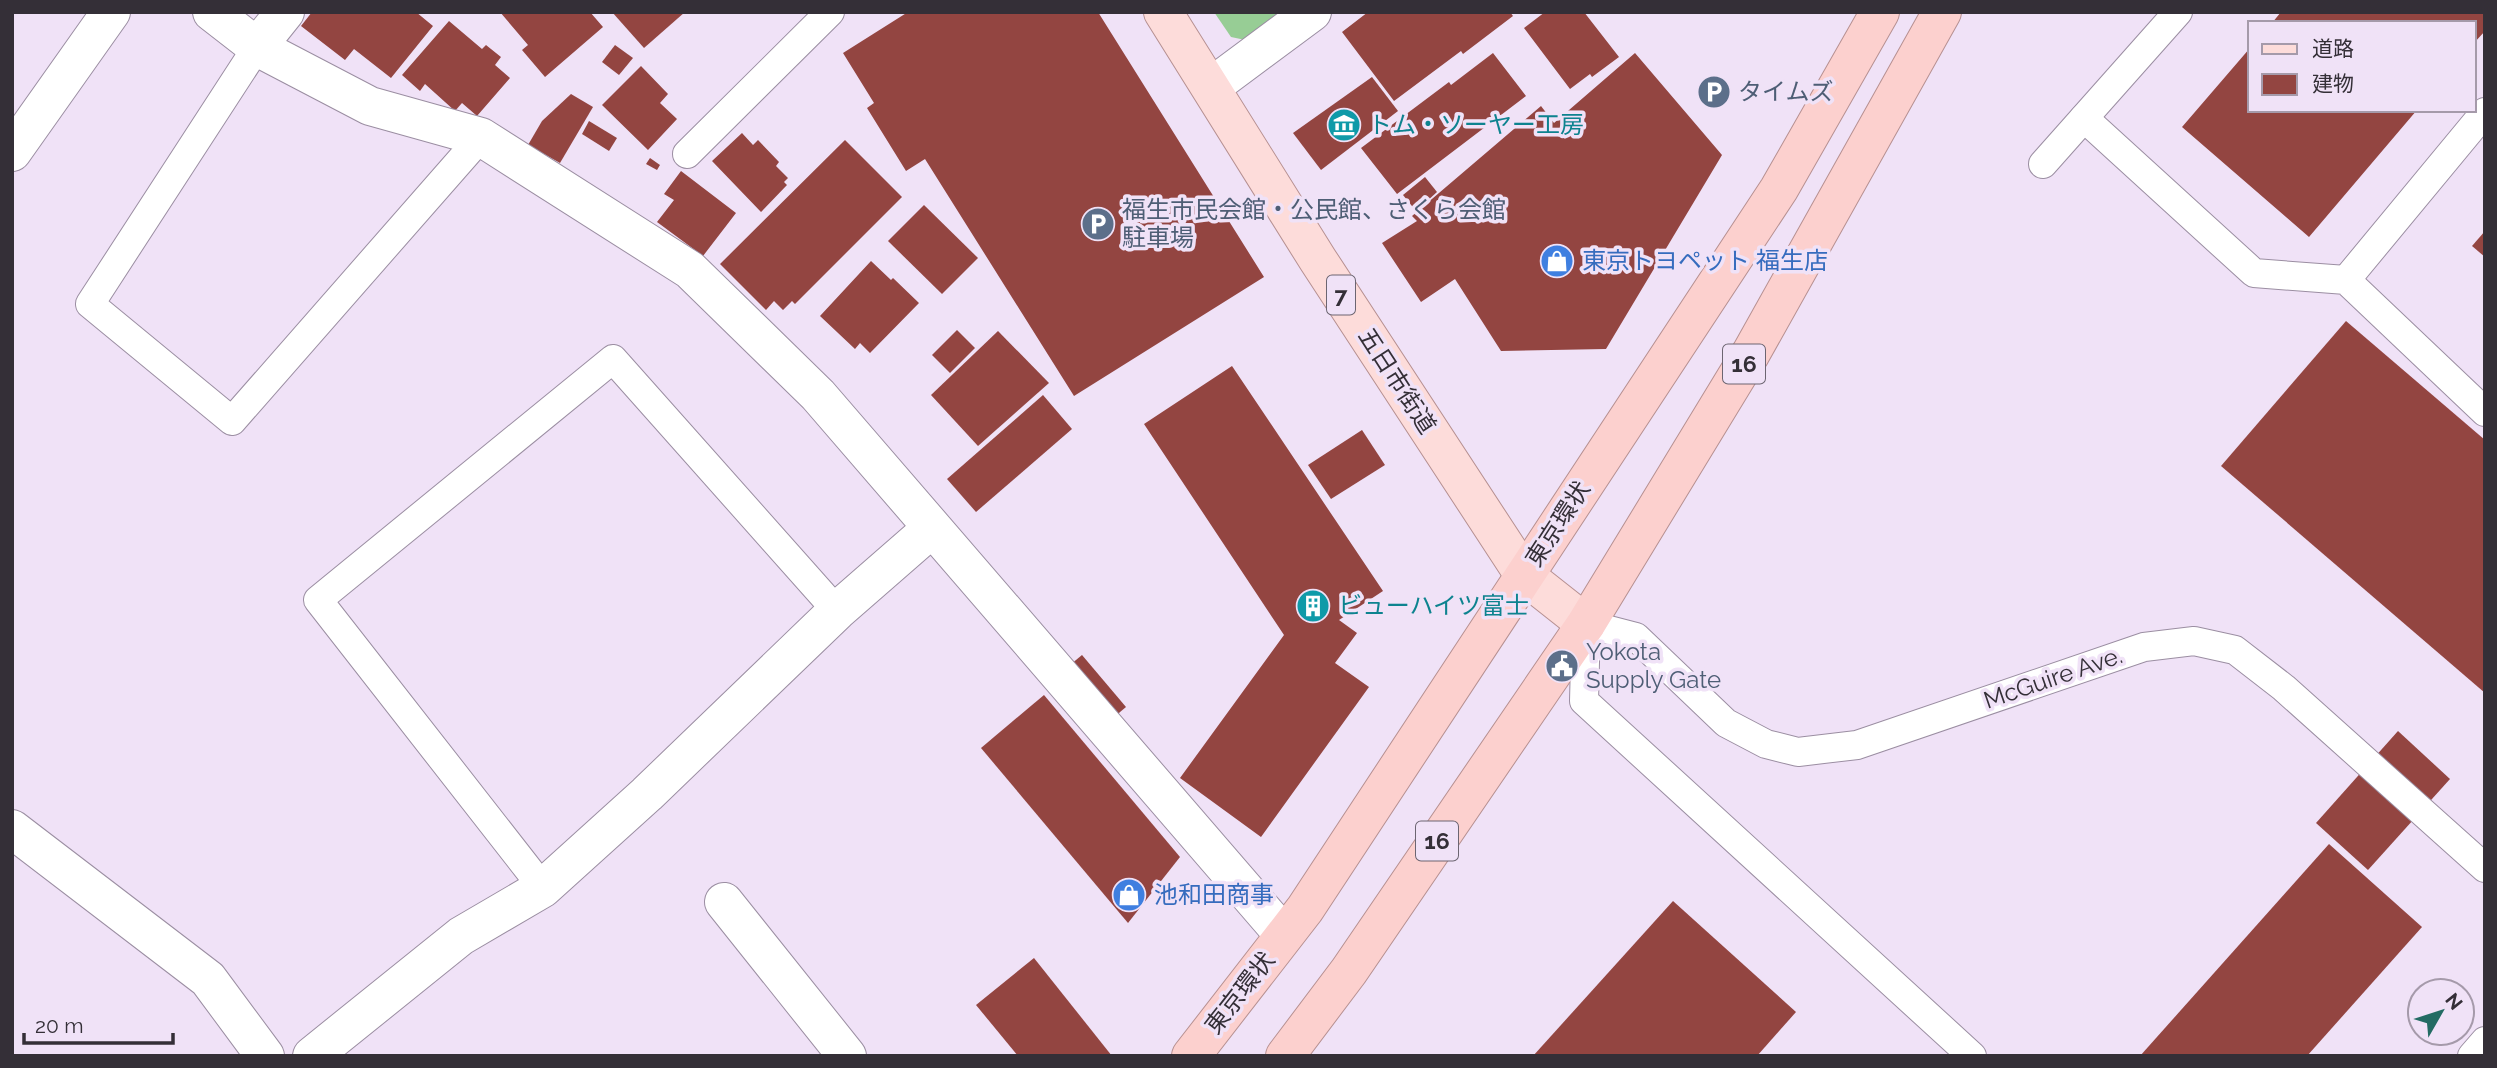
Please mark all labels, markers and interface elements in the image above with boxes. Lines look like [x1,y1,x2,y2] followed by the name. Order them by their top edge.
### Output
[2248,21,2476,112] legend
[2312,36,2354,61] text: 道路
[2312,71,2354,96] text: 建物
[1695,73,1733,111] parking icon: タイムズ
[1738,77,1834,106] place label: タイムズ
[1325,106,1363,144] museum icon: トム・ソーヤー工房
[1368,110,1584,139] place label: トム・ソーヤー工房
[1122,195,1506,252] place label: 福生市民会館・公民館、さくら会館 駐車場
[1079,205,1117,243] parking icon: 福生市民会館・公民館、さくら会館 駐車場
[1538,242,1576,280] shop icon: 東京トヨペット 福生店
[1582,246,1828,275] place label: 東京トヨペット 福生店
[1327,276,1355,314] road number: 7
[1353,323,1442,439] street label: 五日市街道
[1723,344,1765,384] road number: 16
[1519,476,1596,572] street label: 東京環状
[1294,587,1332,625] building icon: ビューハイツ富士
[1338,591,1529,620] place label: ビューハイツ富士
[1586,637,1721,694] place label: Yokota Supply Gate
[1980,640,2126,715] street label: McGuire Ave.
[1543,647,1581,685] public building icon: Yokota Supply Gate
[1416,821,1458,860] road number: 16
[1110,876,1148,914] shop icon: 池和田商事
[1154,880,1274,909] place label: 池和田商事
[1199,946,1281,1039] street label: 東京環状
[2406,977,2476,1047] north arrow
[2441,989,2467,1014] text: N
[24,1002,173,1046] scale bar
[35,1013,83,1038] text: 20 m

